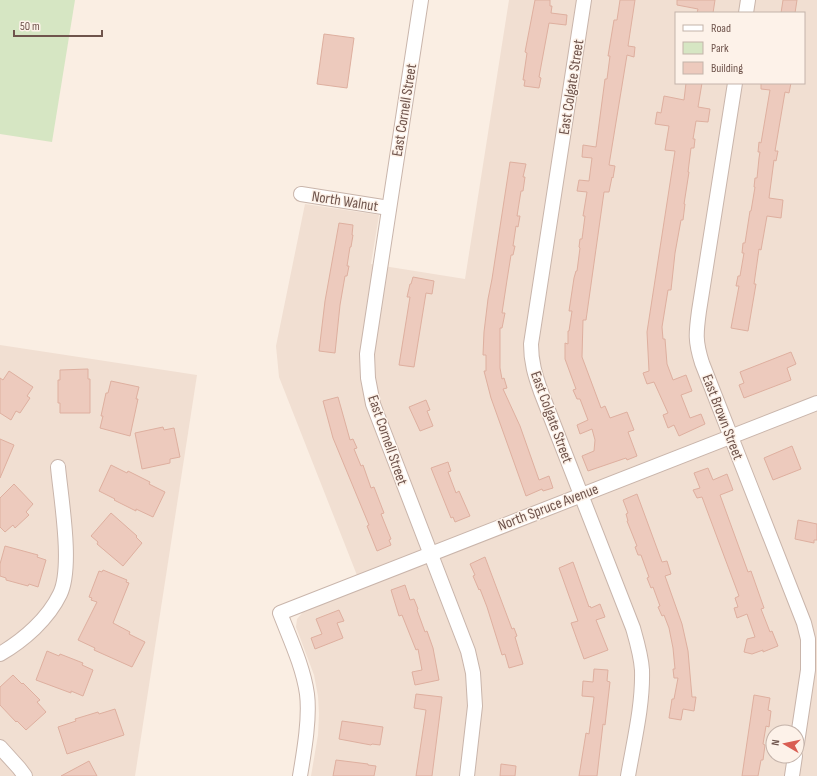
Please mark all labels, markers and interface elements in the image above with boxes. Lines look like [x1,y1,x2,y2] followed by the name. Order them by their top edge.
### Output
[14,12,102,38] scale bar
[675,12,805,84] legend
[20,19,40,34] text: 50 m
[711,21,731,36] text: Road
[555,38,588,136] street label: East Colgate Street
[711,41,729,56] text: Park
[711,61,743,76] text: Building
[388,62,421,158] street label: East Cornell Street
[310,187,380,216] street label: North Walnut
[526,369,577,466] street label: East Colgate Street
[698,372,748,463] street label: East Brown Street
[363,393,412,488] street label: East Cornell Street
[495,480,601,535] street label: North Spruce Avenue
[765,724,805,764] north arrow
[769,738,783,746] text: N

